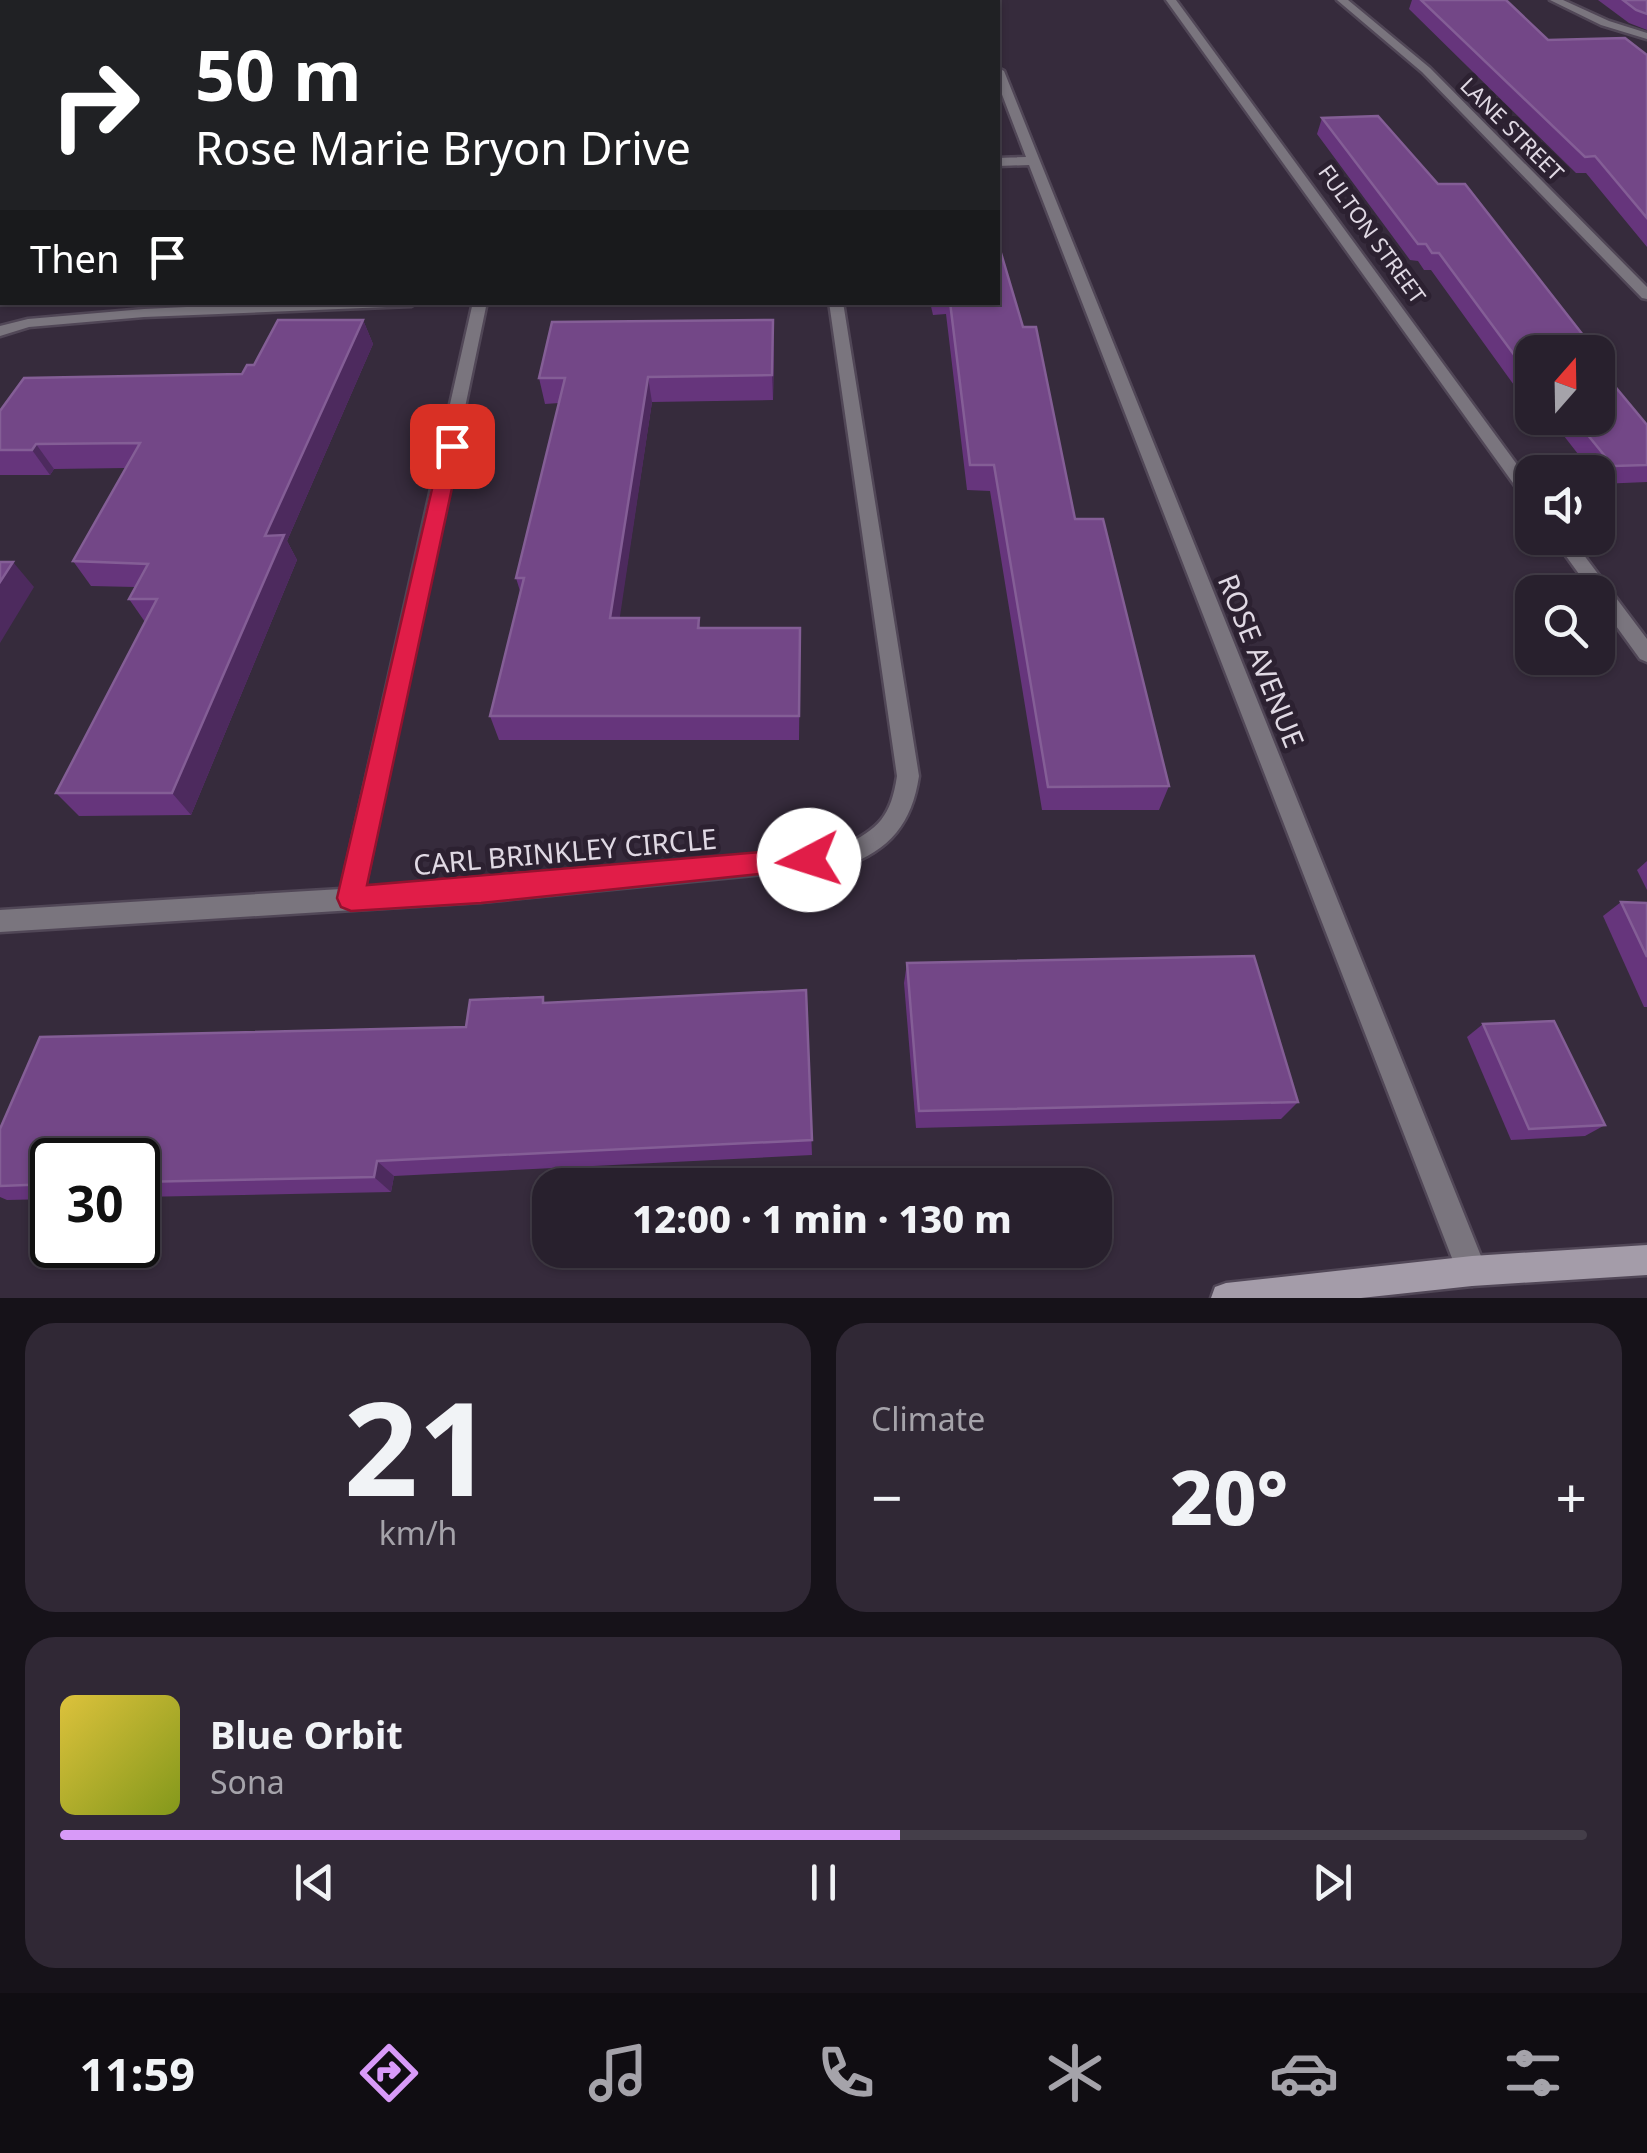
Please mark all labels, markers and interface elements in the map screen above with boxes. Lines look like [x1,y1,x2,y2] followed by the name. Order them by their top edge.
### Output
[195,26,362,122] text: 50 m
[30,40,160,170] icon: right
[1454,70,1571,187] street label: LANE STREET
[195,117,691,178] text: Rose Marie Bryon Drive
[1312,158,1433,309] street label: FULTON STREET
[140,230,195,285] icon: arrive
[30,232,120,284] text: Then
[1515,335,1615,435] north arrow
[1515,335,1615,675] map controls
[410,404,495,489] pin
[425,419,480,474] icon: arrive
[1515,455,1615,555] button: sound
[1210,568,1314,753] street label: ROSE AVENUE
[1515,575,1615,675] button: search
[757,808,861,912] position arrow
[412,819,718,883] street label: CARL BRINKLEY CIRCLE
[30,1138,160,1268] speed limit sign: 30
[632,1192,1012,1244] text: 12:00 · 1 min · 130 m
[344,1357,492,1534] text: 21
[871,1397,985,1440] text: Climate
[1170,1445,1288,1547] text: 20°
[871,1459,902,1534] text: −
[1556,1459,1587,1534] text: +
[379,1511,457,1554] text: km/h
[210,1708,403,1760] text: Blue Orbit
[210,1760,285,1803] text: Sona
[287,1855,342,1910] icon: previous
[796,1855,851,1910] icon: pause
[1305,1855,1360,1910] icon: next
[354,2038,424,2108] icon: directions
[583,2038,653,2108] icon: music
[811,2038,881,2108] icon: phone
[1040,2038,1110,2108] icon: climate
[1269,2038,1339,2108] icon: car
[1498,2038,1568,2108] icon: filters
[79,2043,195,2104] text: 11:59

